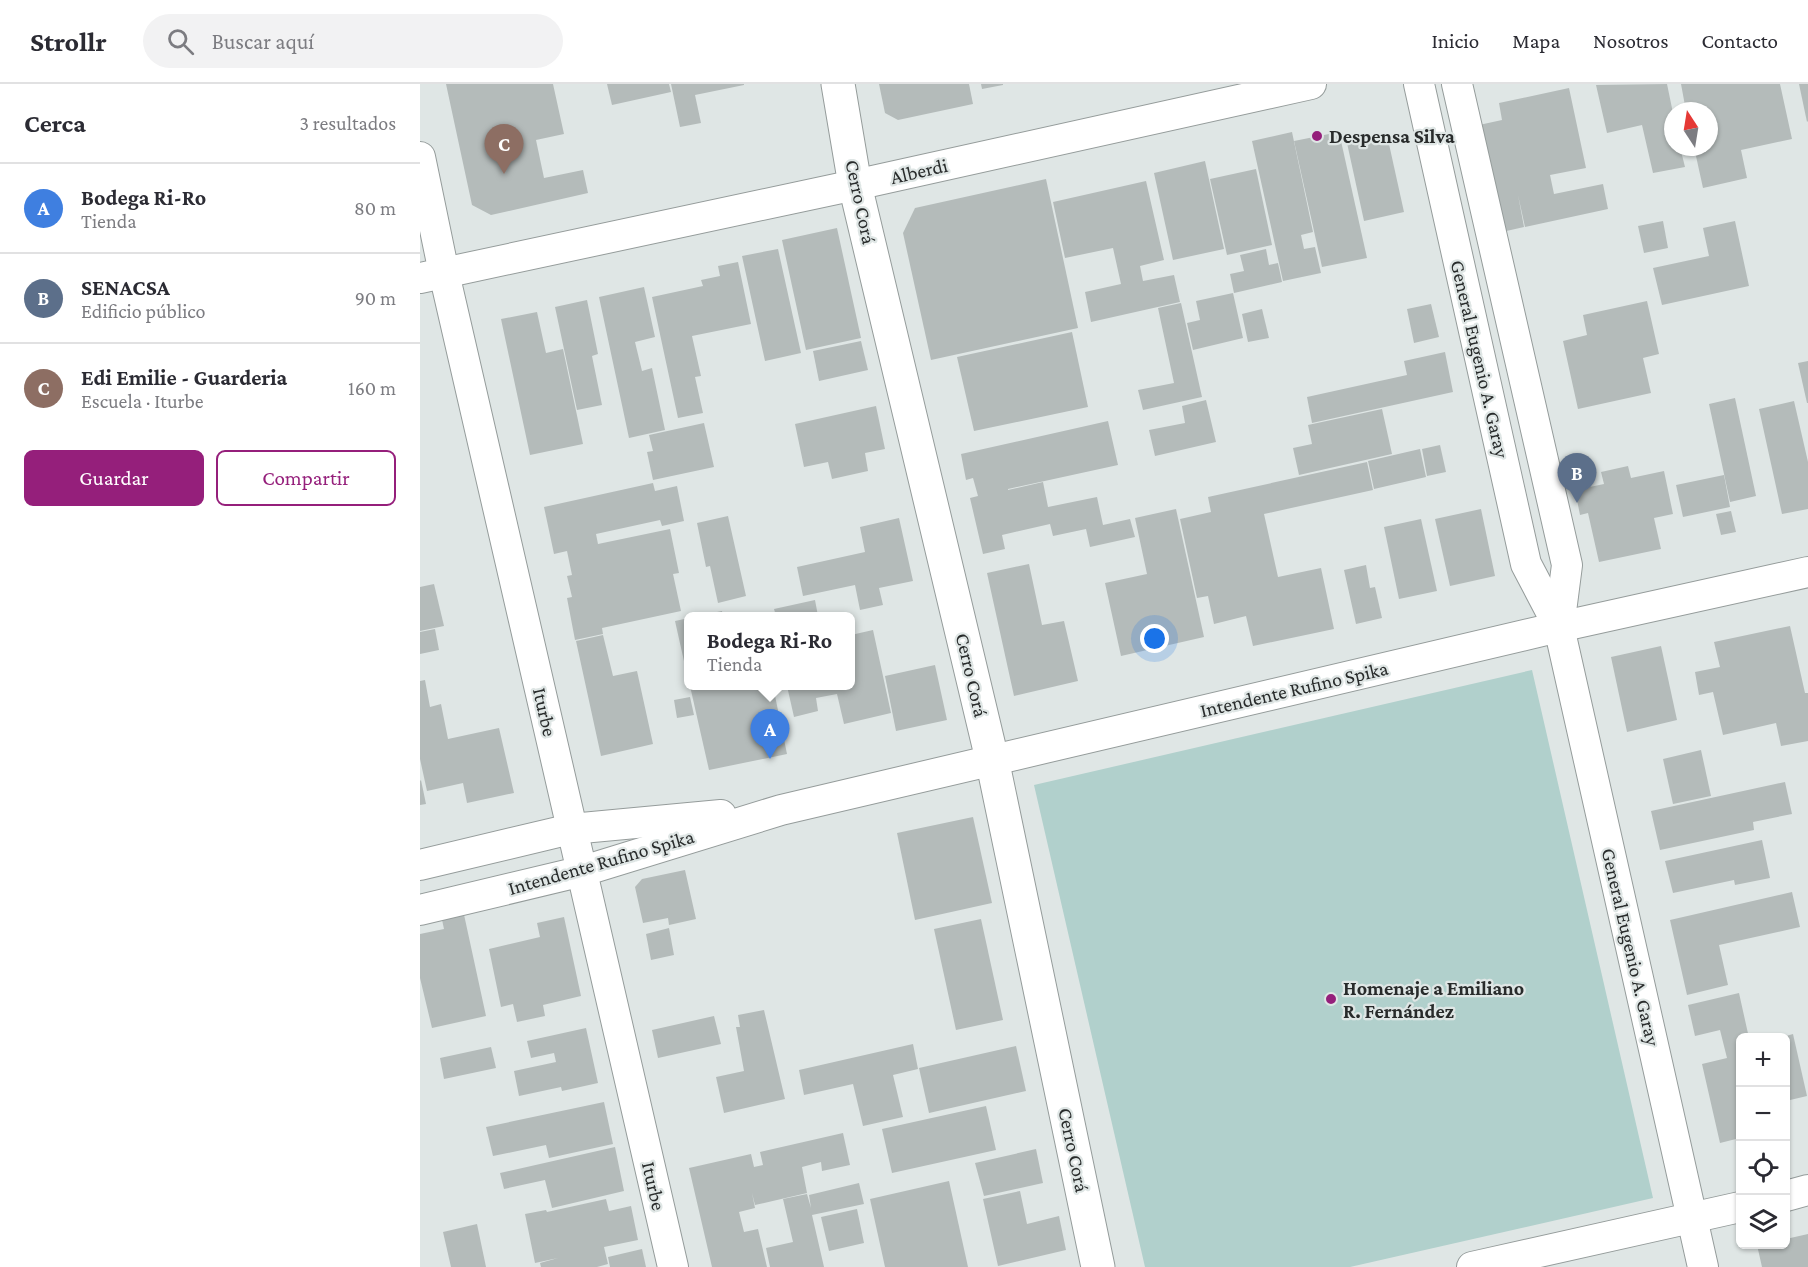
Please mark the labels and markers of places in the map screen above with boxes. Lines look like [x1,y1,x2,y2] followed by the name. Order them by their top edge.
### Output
[484,124,524,174] pin: C
[1329,125,1455,147] place label: Despensa Silva
[1310,129,1324,143] marker: Despensa Silva
[1558,454,1596,503] pin: B
[750,710,790,759] pin: A
[1343,977,1524,1022] place label: Homenaje a Emiliano R. Fernández
[1324,992,1338,1006] marker: Homenaje a Emiliano R. Fernández

